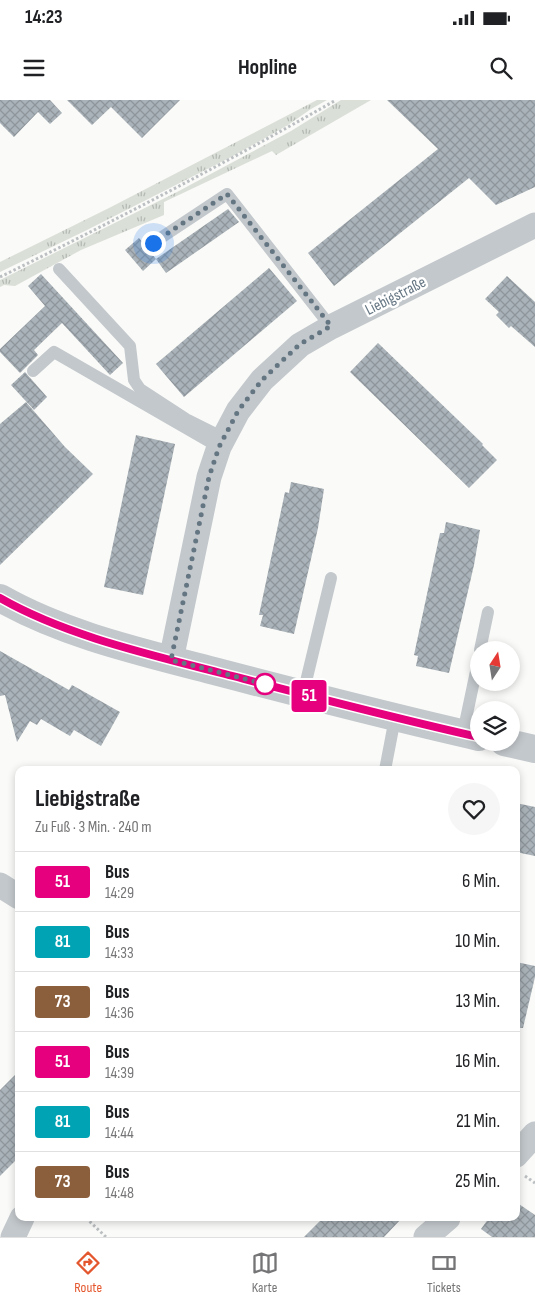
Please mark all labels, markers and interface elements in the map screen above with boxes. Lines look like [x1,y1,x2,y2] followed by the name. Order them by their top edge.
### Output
[25,6,63,29] text: 14:23
[20,54,48,82] icon: menu
[238,54,297,81] text: Hopline
[487,54,515,82] icon: search
[141,231,166,256] your location
[362,273,429,320] street label: Liebigstraße
[470,641,520,691] north arrow
[470,641,520,751] map controls
[254,673,276,695] unlabelled marker
[286,680,332,712] line badge: 51
[302,685,316,706] text: 51
[470,701,520,751] button: layers
[448,783,500,835] button: heart
[35,784,140,813] text: Liebigstraße
[35,818,151,837] text: Zu Fuß · 3 Min. · 240 m
[105,861,130,884] text: Bus
[462,870,500,893] text: 6 Min.
[55,871,70,892] text: 51
[105,884,134,903] text: 14:29
[105,921,130,944] text: Bus
[455,930,500,953] text: 10 Min.
[55,931,70,952] text: 81
[105,944,134,963] text: 14:33
[105,981,130,1004] text: Bus
[456,990,500,1013] text: 13 Min.
[55,991,70,1012] text: 73
[105,1004,134,1023] text: 14:36
[105,1041,130,1064] text: Bus
[455,1050,500,1073] text: 16 Min.
[55,1051,70,1072] text: 51
[105,1064,134,1083] text: 14:39
[105,1101,130,1124] text: Bus
[456,1110,500,1133] text: 21 Min.
[55,1111,70,1132] text: 81
[105,1124,134,1143] text: 14:44
[105,1161,130,1184] text: Bus
[455,1170,500,1193] text: 25 Min.
[55,1171,70,1192] text: 73
[105,1184,134,1203] text: 14:48
[74,1249,102,1296] tab: Route
[251,1249,279,1296] tab: Karte
[427,1249,461,1296] tab: Tickets

